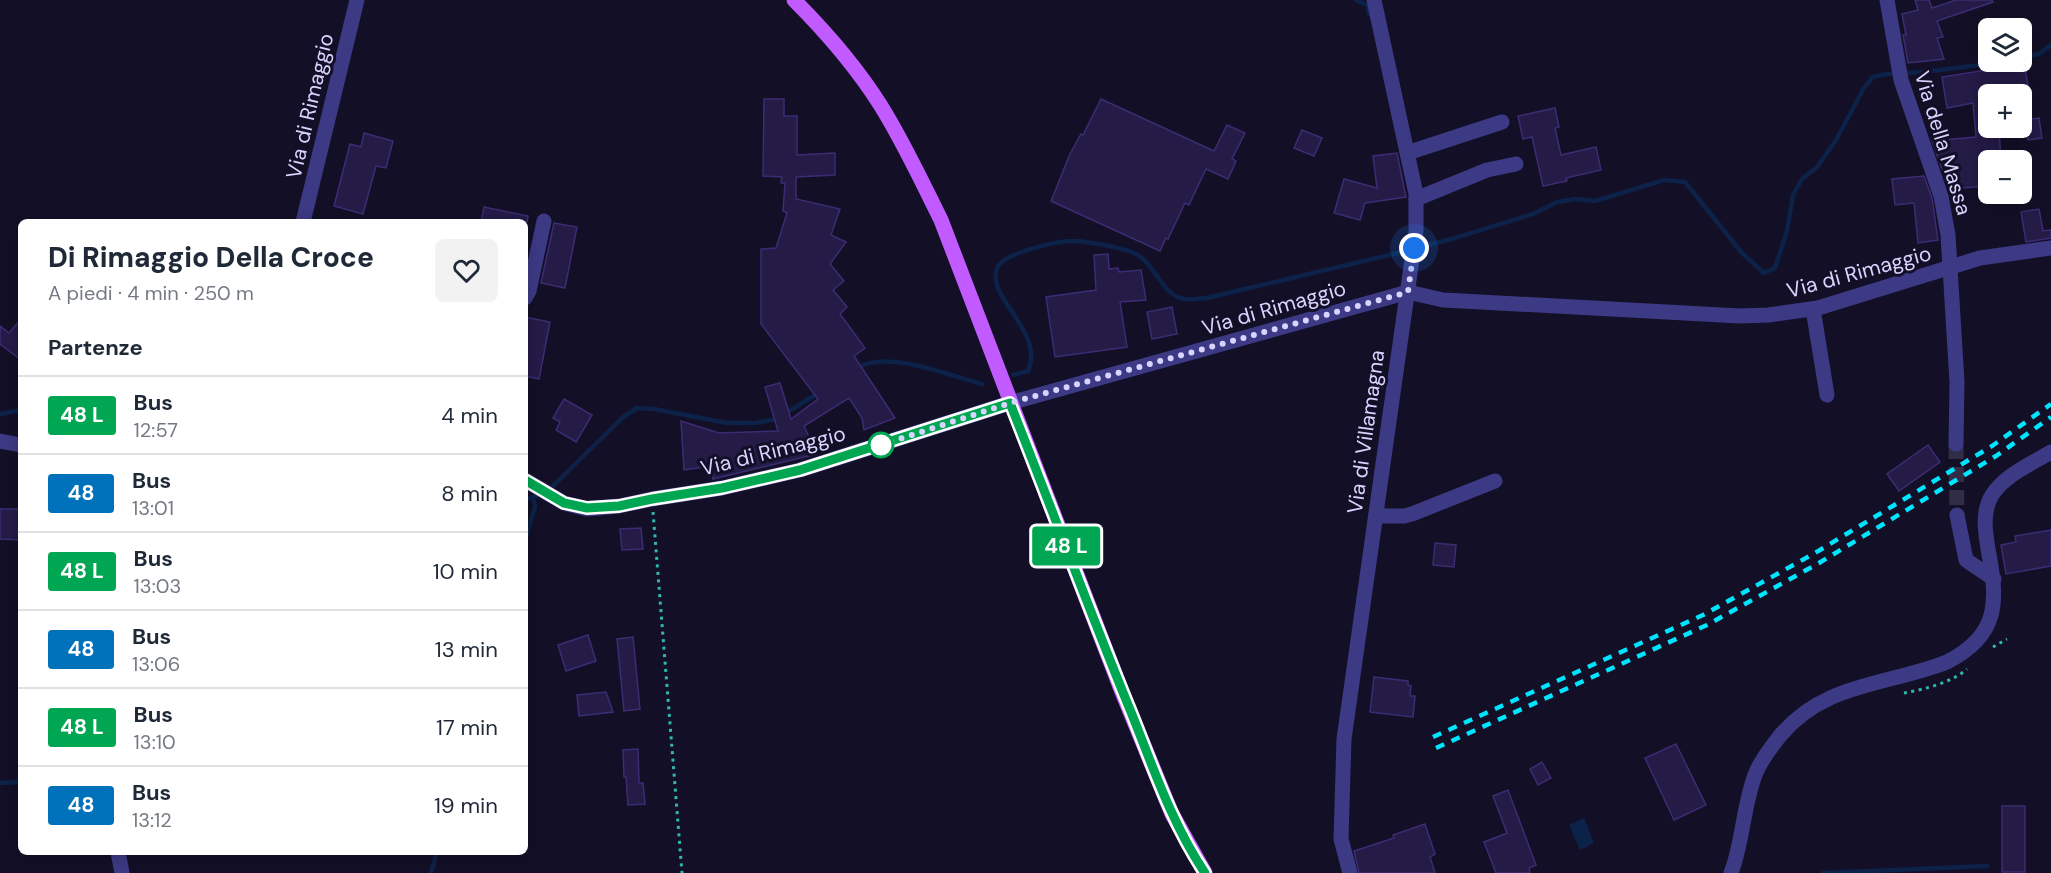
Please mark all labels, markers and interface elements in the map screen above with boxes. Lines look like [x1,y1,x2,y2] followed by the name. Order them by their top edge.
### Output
[1978,18,2032,204] map controls
[1978,18,2032,72] button: layers
[280,31,340,181] street label: Via di Rimaggio
[1908,68,1978,218] street label: Via della Massa
[1978,84,2032,138] button: +
[1978,150,2032,204] button: −
[1399,233,1429,263] your location
[48,239,374,276] text: Di Rimaggio Della Croce
[435,239,498,302] button: heart
[1784,239,1934,305] street label: Via di Rimaggio
[1199,274,1349,342] street label: Via di Rimaggio
[48,280,254,306] text: A piedi · 4 min · 250 m
[48,333,143,362] text: Partenze
[1341,348,1391,516] street label: Via di Villamagna
[134,388,173,417] text: Bus
[60,401,104,429] text: 48 L
[441,401,498,430] text: 4 min
[134,417,178,443] text: 12:57
[698,419,848,483] street label: Via di Rimaggio
[868,432,894,458] unlabelled marker
[132,466,171,495] text: Bus
[68,479,94,507] text: 48
[441,479,498,508] text: 8 min
[132,495,174,521] text: 13:01
[1024,526,1108,566] line badge: 48 L
[1044,532,1088,560] text: 48 L
[134,544,173,573] text: Bus
[60,557,104,585] text: 48 L
[433,557,498,586] text: 10 min
[134,573,181,599] text: 13:03
[132,622,171,651] text: Bus
[68,635,94,663] text: 48
[435,635,498,664] text: 13 min
[132,651,180,677] text: 13:06
[134,700,173,729] text: Bus
[60,713,104,741] text: 48 L
[436,713,498,742] text: 17 min
[134,729,176,755] text: 13:10
[132,778,171,807] text: Bus
[68,791,94,819] text: 48
[434,791,498,820] text: 19 min
[132,807,172,833] text: 13:12

